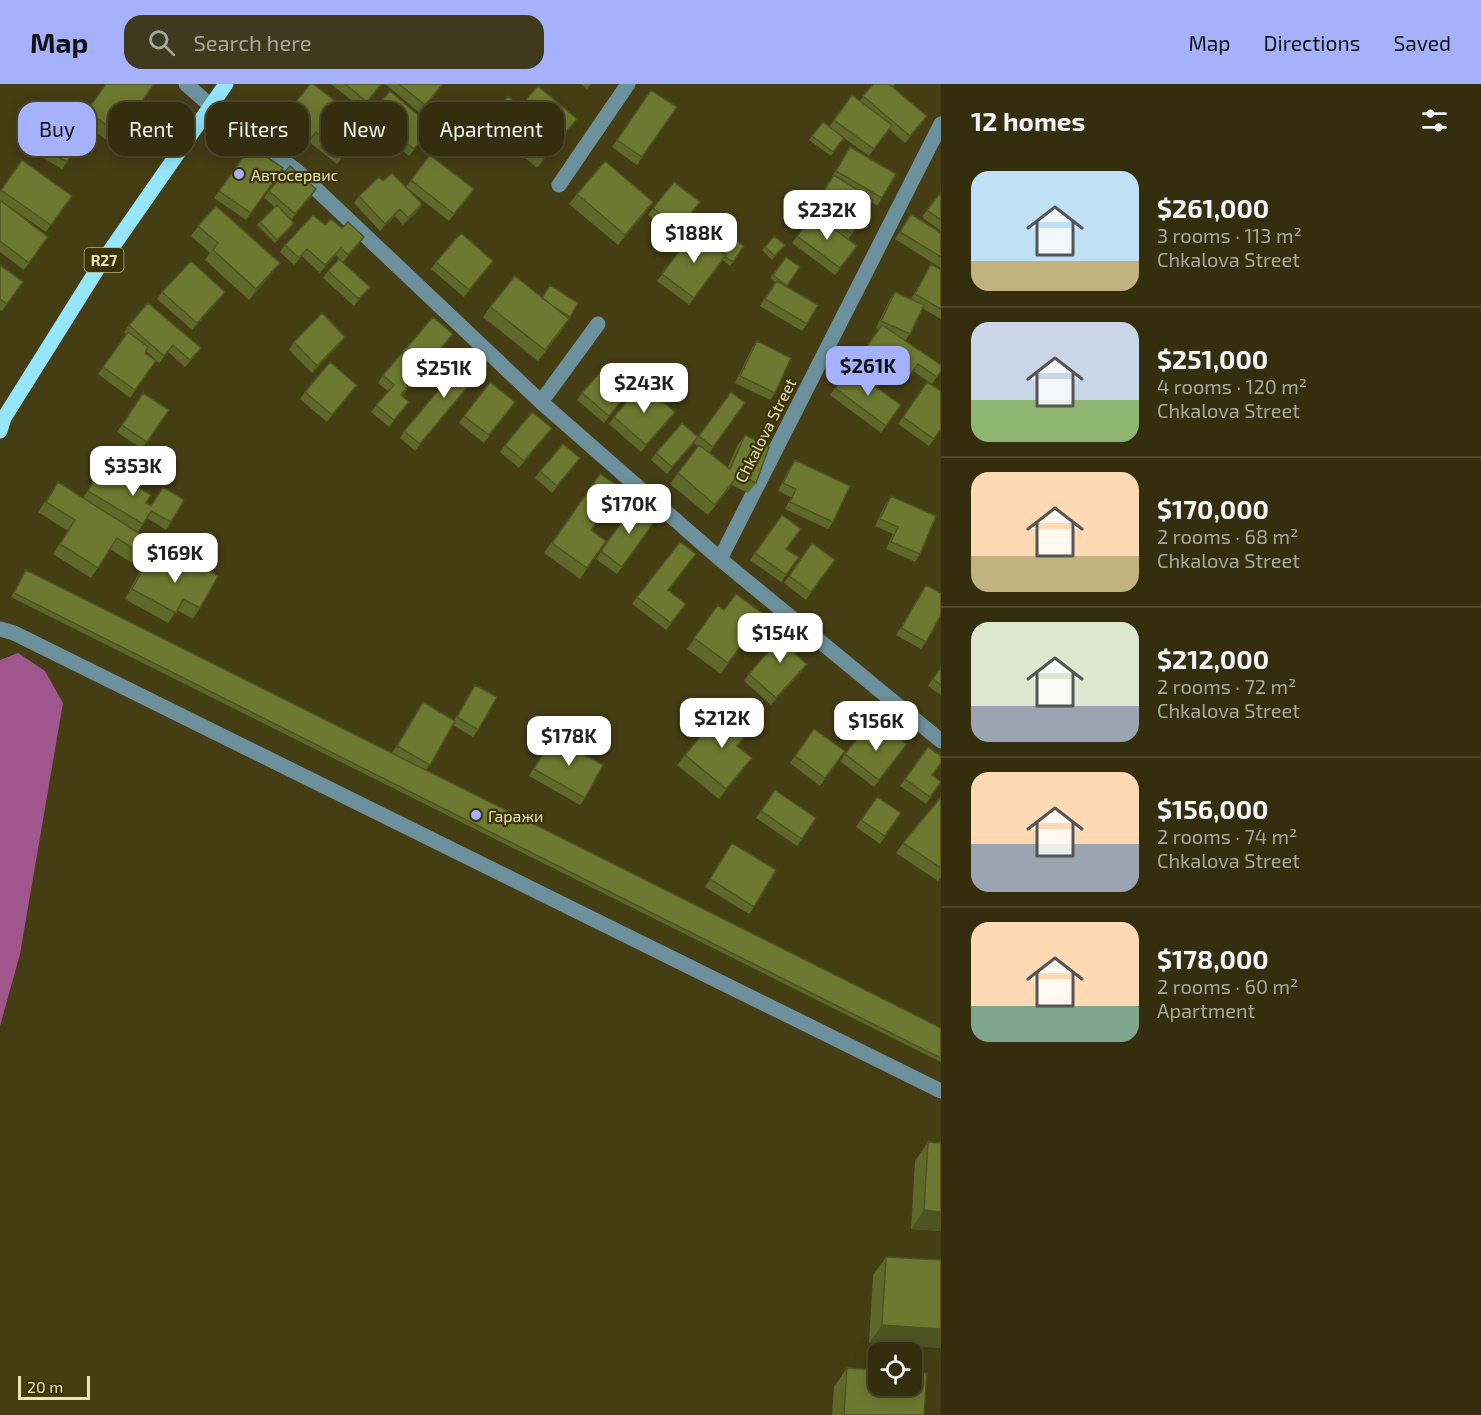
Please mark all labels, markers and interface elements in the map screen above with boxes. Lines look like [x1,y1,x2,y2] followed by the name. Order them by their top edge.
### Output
[124,15,544,69] search box
[30,25,88,59] text: Map
[145,26,178,59] icon: search
[193,29,312,55] text: Search here
[1188,30,1231,55] text: Map
[1264,30,1360,55] text: Directions
[1393,30,1451,55] text: Saved
[18,102,96,156] chip: Buy
[108,102,194,156] chip: Rent
[206,102,309,156] chip: Filters
[321,102,407,156] chip: New
[419,102,564,156] chip: Apartment
[1418,104,1451,137] icon: filters
[971,105,1085,136] text: 12 homes
[251,165,339,184] place label: Автосервис
[232,167,246,181] marker: Автосервис
[785,190,869,241] pin: $232K
[1157,192,1269,223] text: $261,000
[1019,195,1091,267] icon: home
[798,197,856,221] text: $232K
[652,213,736,264] pin: $188K
[665,220,723,244] text: $188K
[1157,223,1302,247] text: 3 rooms · 113 m²
[1157,247,1300,271] text: Chkalova Street
[84,248,124,272] road number: R27
[1157,343,1268,374] text: $251,000
[826,346,910,397] pin: $261K
[1019,346,1091,418] icon: home
[402,348,486,399] pin: $251K
[840,353,896,377] text: $261K
[416,355,472,379] text: $251K
[602,363,686,414] pin: $243K
[614,370,674,394] text: $243K
[1157,374,1307,398] text: 4 rooms · 120 m²
[731,375,799,485] street label: Chkalova Street
[1157,398,1300,422] text: Chkalova Street
[91,446,175,497] pin: $353K
[104,453,162,477] text: $353K
[587,484,671,535] pin: $170K
[601,491,657,515] text: $170K
[1157,493,1269,524] text: $170,000
[1019,496,1091,568] icon: home
[1157,524,1298,548] text: 2 rooms · 68 m²
[133,533,217,584] pin: $169K
[147,540,203,564] text: $169K
[1157,548,1300,572] text: Chkalova Street
[738,613,822,664] pin: $154K
[752,620,808,644] text: $154K
[1157,643,1269,674] text: $212,000
[1019,646,1091,718] icon: home
[1157,674,1296,698] text: 2 rooms · 72 m²
[680,698,764,749] pin: $212K
[1157,698,1300,722] text: Chkalova Street
[834,701,918,752] pin: $156K
[694,705,750,729] text: $212K
[848,708,904,732] text: $156K
[527,716,611,767] pin: $178K
[541,723,597,747] text: $178K
[1157,793,1269,824] text: $156,000
[1019,796,1091,868] icon: home
[488,806,543,825] place label: Гаражи
[469,808,483,822] marker: Гаражи
[1157,824,1297,848] text: 2 rooms · 74 m²
[1157,848,1300,872] text: Chkalova Street
[1157,943,1269,974] text: $178,000
[1019,946,1091,1018] icon: home
[1157,974,1298,998] text: 2 rooms · 60 m²
[1157,998,1255,1022] text: Apartment
[868,1342,922,1396] map controls
[868,1342,922,1396] button: locate
[18,1373,90,1400] scale bar
[27,1377,63,1396] text: 20 m

